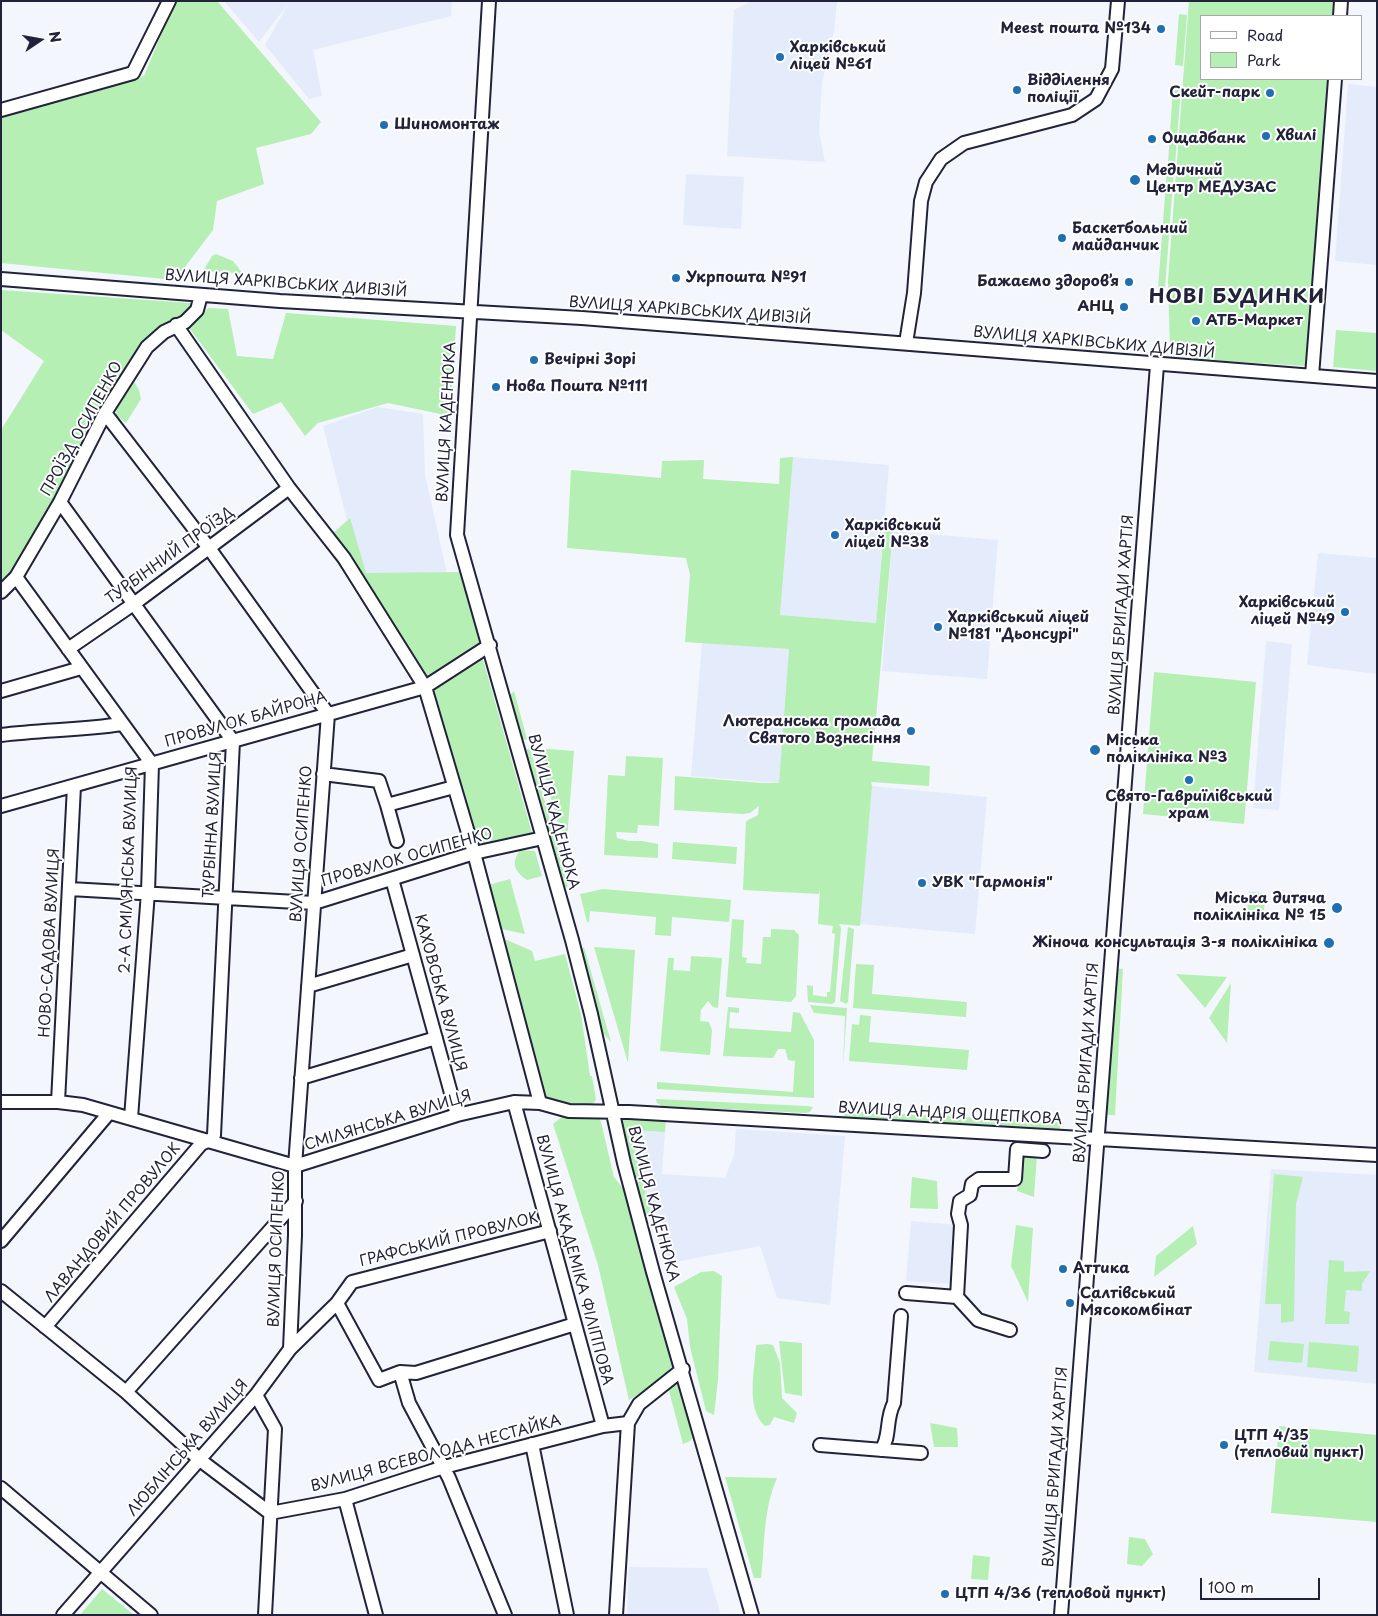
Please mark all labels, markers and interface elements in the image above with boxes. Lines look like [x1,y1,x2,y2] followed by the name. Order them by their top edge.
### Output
[15,15,65,65] north arrow
[1200,15,1363,80] legend
[1001,20,1151,38] place label: Meest пошта №134
[1155,23,1167,35] marker: Meest пошта №134
[1247,23,1283,46] text: Road
[44,29,67,44] text: N
[790,39,886,74] place label: Харківський ліцей №61
[1247,48,1281,71] text: Park
[774,51,786,63] marker: Харківський ліцей №61
[1027,72,1110,107] place label: Відділення поліції
[1011,84,1023,96] marker: Відділення поліції
[1169,84,1260,102] place label: Скейт-парк
[1264,87,1276,99] marker: Скейт-парк
[394,116,499,134] place label: Шиномонтаж
[378,119,390,131] marker: Шиномонтаж
[1276,127,1316,145] place label: Хвилі
[1162,130,1246,148] place label: Ощадбанк
[1260,130,1272,142] marker: Хвилі
[1146,133,1158,145] marker: Ощадбанк
[1146,162,1277,197] place label: Медичний Центр МЕДУЗАС
[1128,173,1142,187] marker: Медичний Центр МЕДУЗАС
[1072,220,1188,255] place label: Баскетбольний майданчик
[1056,232,1068,244] marker: Баскетбольний майданчик
[164,267,408,301] street label: ВУЛИЦЯ ХАРКІВСЬКИХ ДИВІЗІЙ
[686,269,806,287] place label: Укрпошта №91
[670,272,682,284] marker: Укрпошта №91
[977,273,1119,291] place label: Бажаємо здоровʼя
[1123,276,1135,288] marker: Бажаємо здоровʼя
[1148,285,1326,309] district label: НОВІ БУДИНКИ
[568,294,812,328] street label: ВУЛИЦЯ ХАРКІВСЬКИХ ДИВІЗІЙ
[1077,298,1114,316] place label: АНЦ
[1118,301,1130,313] marker: АНЦ
[1206,312,1303,330] place label: АТБ-Маркет
[1190,315,1202,327] marker: АТБ-Маркет
[972,323,1216,363] street label: ВУЛИЦЯ ХАРКІВСЬКИХ ДИВІЗІЙ
[434,341,460,503] street label: ВУЛИЦЯ КАДЕНЮКА
[544,351,636,369] place label: Вечірні Зорі
[528,354,540,366] marker: Вечірні Зорі
[37,359,127,499] street label: ПРОЇЗД ОСИПЕНКО
[506,378,647,396] place label: Нова Пошта №111
[490,381,502,393] marker: Нова Пошта №111
[102,503,238,609] street label: ТУРБІННИЙ ПРОЇЗД
[1106,514,1138,716] street label: ВУЛИЦЯ БРИГАДИ ХАРТІЯ
[845,517,941,552] place label: Харківський ліцей №38
[829,529,841,541] marker: Харківський ліцей №38
[1239,594,1335,629] place label: Харківський ліцей №49
[1339,606,1351,618] marker: Харківський ліцей №49
[948,609,1089,644] place label: Харківський ліцей №181 "Дьонсурі"
[932,621,944,633] marker: Харківський ліцей №181 "Дьонсурі"
[163,688,329,752] street label: ПРОВУЛОК БАЙРОНА
[723,713,901,748] place label: Лютеранська громада Святого Вознесіння
[905,725,917,737] marker: Лютеранська громада Святого Вознесіння
[524,732,582,892] street label: ВУЛИЦЯ КАДЕНЮКА
[1106,732,1227,767] place label: Міська поліклініка №3
[1088,743,1102,757] marker: Міська поліклініка №3
[200,751,226,899] street label: ТУРБІННА ВУЛИЦЯ
[288,765,316,923] street label: ВУЛИЦЯ ОСИПЕНКО
[116,766,142,974] street label: 2-А СМІЛЯНСЬКА ВУЛИЦЯ
[1183,774,1195,786] marker: Свято-Гавриїлівський храм
[1105,788,1273,823] place label: Свято-Гавриїлівський храм
[319,825,495,891] street label: ПРОВУЛОК ОСИПЕНКО
[36,848,64,1038] street label: НОВО-САДОВА ВУЛИЦЯ
[932,874,1053,892] place label: УВК "Гармонія"
[916,877,928,889] marker: УВК "Гармонія"
[1193,890,1326,925] place label: Міська дитяча поліклініка № 15
[1330,901,1344,915] marker: Міська дитяча поліклініка № 15
[410,912,470,1074] street label: КАХОВСЬКА ВУЛИЦЯ
[1032,934,1318,952] place label: Жіноча консультація 3-я поліклініка
[1322,936,1336,950] marker: Жіноча консультація 3-я поліклініка
[1071,962,1103,1164] street label: ВУЛИЦЯ БРИГАДИ ХАРТІЯ
[302,1087,474,1155] street label: СМІЛЯНСЬКА ВУЛИЦЯ
[837,1099,1063,1129] street label: ВУЛИЦЯ АНДРІЯ ОЩЕПКОВА
[624,1124,682,1284] street label: ВУЛИЦЯ КАДЕНЮКА
[532,1133,616,1387] street label: ВУЛИЦЯ АКАДЕМІКА ФІЛІППОВА
[41,1140,185,1306] street label: ЛАВАНДОВИЙ ПРОВУЛОК
[265,1170,289,1328] street label: ВУЛИЦЯ ОСИПЕНКО
[358,1209,540,1271] street label: ГРАФСЬКИЙ ПРОВУЛОК
[1073,1260,1130,1278] place label: Аттика
[1057,1263,1069,1275] marker: Аттика
[1080,1285,1192,1320] place label: Салтівський Мясокомбінат
[1064,1297,1076,1309] marker: Салтівський Мясокомбінат
[1040,1366,1072,1568] street label: ВУЛИЦЯ БРИГАДИ ХАРТІЯ
[124,1376,252,1520] street label: ЛЮБЛІНСЬКА ВУЛИЦЯ
[309,1412,563,1496] street label: ВУЛИЦЯ ВСЕВОЛОДА НЕСТАЙКА
[1234,1427,1364,1462] place label: ЦТП 4/35 (тепловий пункт)
[1218,1439,1230,1451] marker: ЦТП 4/35 (тепловий пункт)
[1203,1568,1323,1600] scale bar
[1208,1575,1254,1598] text: 100 m
[955,1585,1166,1603] place label: ЦТП 4/36 (тепловой пункт)
[939,1588,951,1600] marker: ЦТП 4/36 (тепловой пункт)

